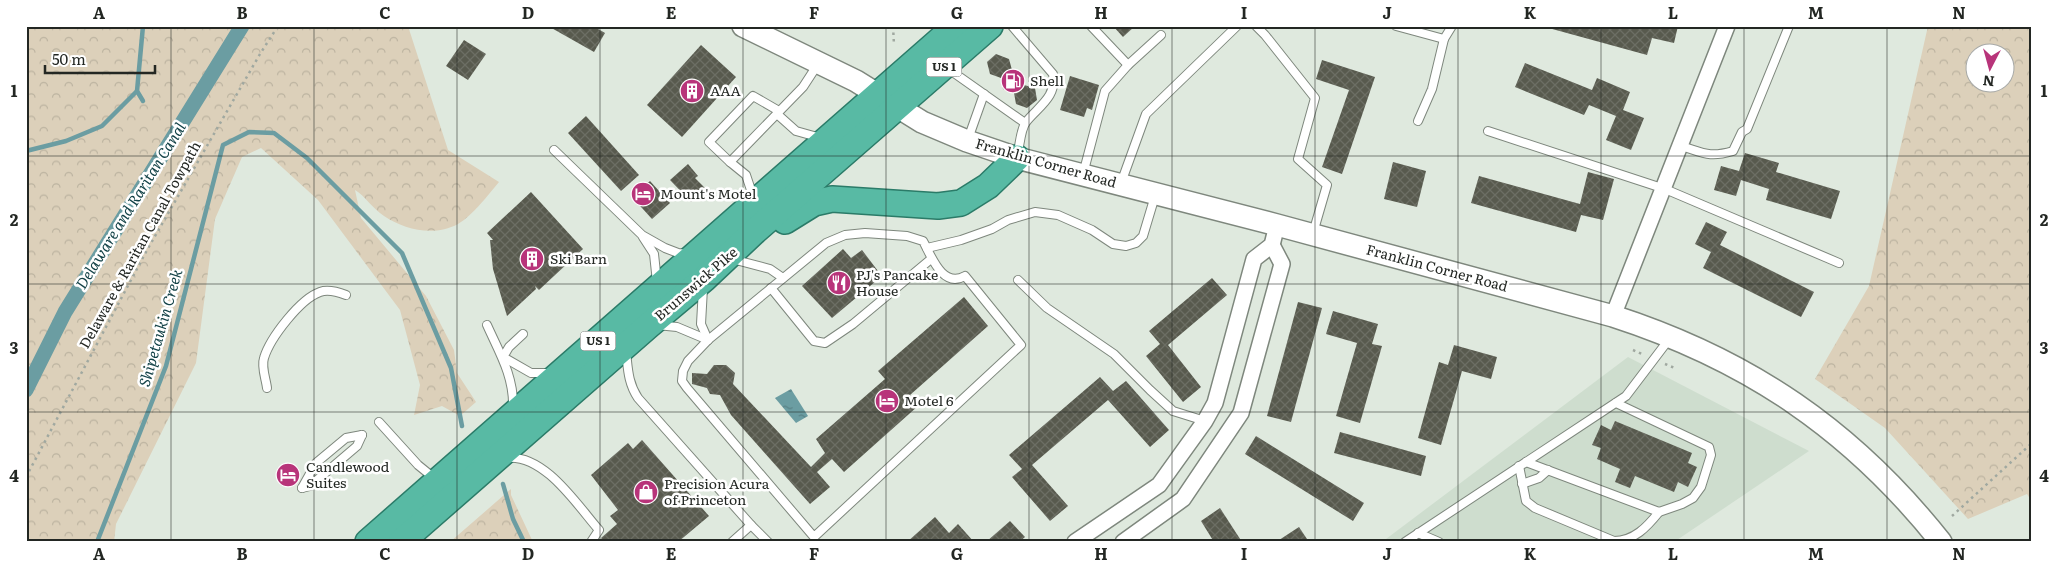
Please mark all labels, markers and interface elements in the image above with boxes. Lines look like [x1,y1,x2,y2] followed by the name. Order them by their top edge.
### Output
[93,0,105,24] text: A
[236,0,248,24] text: B
[379,0,391,24] text: C
[522,0,534,24] text: D
[666,0,677,24] text: E
[809,0,819,24] text: F
[951,0,963,24] text: G
[1094,0,1108,24] text: H
[1241,0,1247,24] text: I
[1382,0,1392,24] text: J
[1524,0,1537,24] text: K
[1668,0,1678,24] text: L
[1808,0,1824,24] text: M
[1952,0,1966,24] text: N
[45,42,155,74] scale bar
[1966,42,2016,92] north arrow
[52,47,86,70] text: 50 m
[926,58,962,76] road number: US 1
[1000,68,1026,94] fuel station icon: Shell
[1030,70,1064,90] place label: Shell
[1981,71,1995,92] text: N
[11,78,18,102] text: 1
[679,78,705,104] building icon: AAA
[2041,78,2048,102] text: 1
[710,80,742,100] place label: AAA
[69,117,191,293] water label: Delaware and Raritan Canal
[973,132,1119,192] street label: Franklin Corner Road
[74,137,205,352] street label: Delaware & Raritan Canal Towpath
[630,181,656,207] hotel icon: Mount's Motel
[660,183,757,203] place label: Mount's Motel
[10,207,19,231] text: 2
[2040,207,2049,231] text: 2
[1364,239,1511,296] street label: Franklin Corner Road
[650,242,741,325] street label: Brunswick Pike
[519,246,545,272] building icon: Ski Barn
[550,248,607,268] place label: Ski Barn
[856,264,938,300] place label: PJ's Pancake House
[132,265,188,389] water label: Shipetaukin Creek
[826,270,852,296] restaurant icon: PJ's Pancake House
[580,332,616,351] road number: US 1
[10,335,19,359] text: 3
[2040,335,2049,359] text: 3
[874,388,900,414] hotel icon: Motel 6
[904,390,954,410] place label: Motel 6
[306,456,390,492] place label: Candlewood Suites
[275,462,301,488] hotel icon: Candlewood Suites
[9,463,19,487] text: 4
[2039,463,2049,487] text: 4
[664,473,770,509] place label: Precision Acura of Princeton
[633,479,659,505] shop icon: Precision Acura of Princeton
[93,541,105,565] text: A
[236,541,248,565] text: B
[379,541,391,565] text: C
[522,541,534,565] text: D
[666,541,677,565] text: E
[809,541,819,565] text: F
[951,541,963,565] text: G
[1094,541,1108,565] text: H
[1241,541,1247,565] text: I
[1382,541,1392,565] text: J
[1524,541,1537,565] text: K
[1668,541,1678,565] text: L
[1808,541,1824,565] text: M
[1952,541,1966,565] text: N

